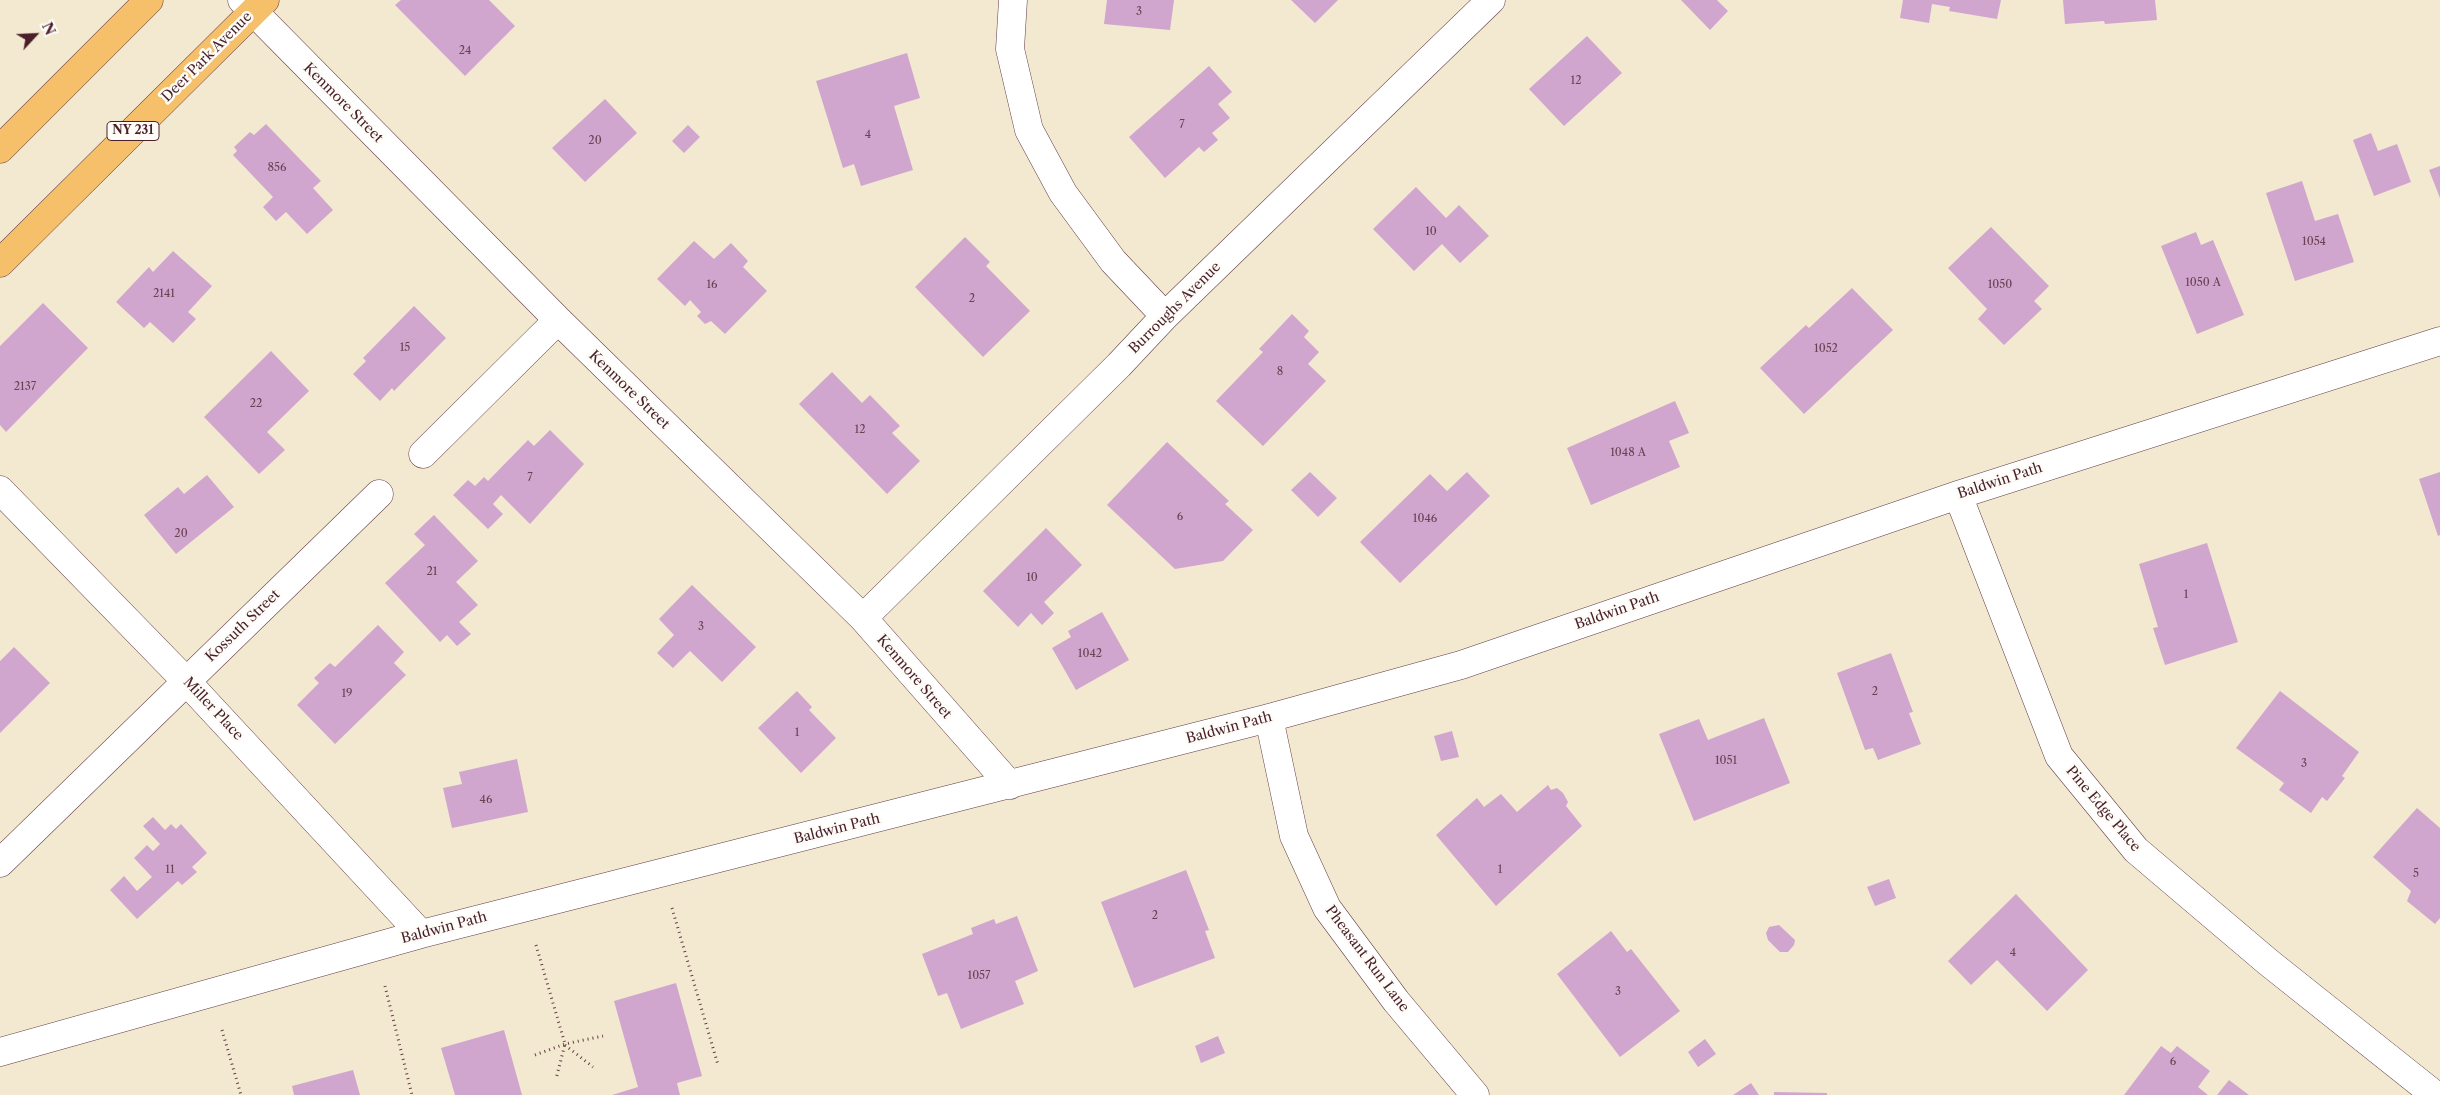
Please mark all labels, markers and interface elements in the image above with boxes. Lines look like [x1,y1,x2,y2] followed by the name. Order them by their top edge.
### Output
[1136,5,1142,19] house number: 3
[158,8,256,106] street label: Deer Park Avenue
[10,10,60,60] north arrow
[38,19,59,38] text: N
[459,44,471,58] house number: 24
[300,60,386,146] street label: Kenmore Street
[1571,74,1581,88] house number: 12
[1179,118,1185,132] house number: 7
[107,122,159,140] road number: NY 231
[865,128,871,142] house number: 4
[588,134,602,148] house number: 20
[268,161,286,175] house number: 856
[1425,225,1437,239] house number: 10
[2302,235,2326,249] house number: 1054
[1126,259,1224,357] street label: Burroughs Avenue
[2185,276,2221,290] house number: 1050 A
[706,278,718,292] house number: 16
[1988,278,2012,292] house number: 1050
[153,287,175,301] house number: 2141
[969,292,975,306] house number: 2
[400,341,410,355] house number: 15
[1814,342,1838,356] house number: 1052
[585,347,673,433] street label: Kenmore Street
[1277,365,1283,379] house number: 8
[14,380,36,394] house number: 2137
[250,397,262,411] house number: 22
[855,423,865,437] house number: 12
[1610,446,1646,460] house number: 1048 A
[1955,459,2045,503] street label: Baldwin Path
[527,471,533,485] house number: 7
[1177,510,1183,524] house number: 6
[1413,512,1437,526] house number: 1046
[174,527,188,541] house number: 20
[427,565,437,579] house number: 21
[1026,571,1038,585] house number: 10
[202,586,284,666] street label: Kossuth Street
[2184,588,2188,602] house number: 1
[1573,589,1661,633] street label: Baldwin Path
[698,620,704,634] house number: 3
[873,632,955,722] street label: Kenmore Street
[1078,647,1102,661] house number: 1042
[180,674,246,744] street label: Miller Place
[1872,685,1878,699] house number: 2
[341,687,353,701] house number: 19
[1184,708,1274,748] street label: Baldwin Path
[795,726,799,740] house number: 1
[1715,754,1737,768] house number: 1051
[2301,757,2307,771] house number: 3
[2062,763,2144,855] street label: Pine Edge Place
[480,793,492,807] house number: 46
[792,810,882,848] street label: Baldwin Path
[165,863,175,877] house number: 11
[1498,863,1502,877] house number: 1
[2413,867,2419,881] house number: 5
[1322,903,1412,1015] street label: Pheasant Run Lane
[399,908,489,948] street label: Baldwin Path
[1152,909,1158,923] house number: 2
[2010,946,2016,960] house number: 4
[968,969,990,983] house number: 1057
[1615,985,1621,999] house number: 3
[2170,1055,2176,1069] house number: 6

